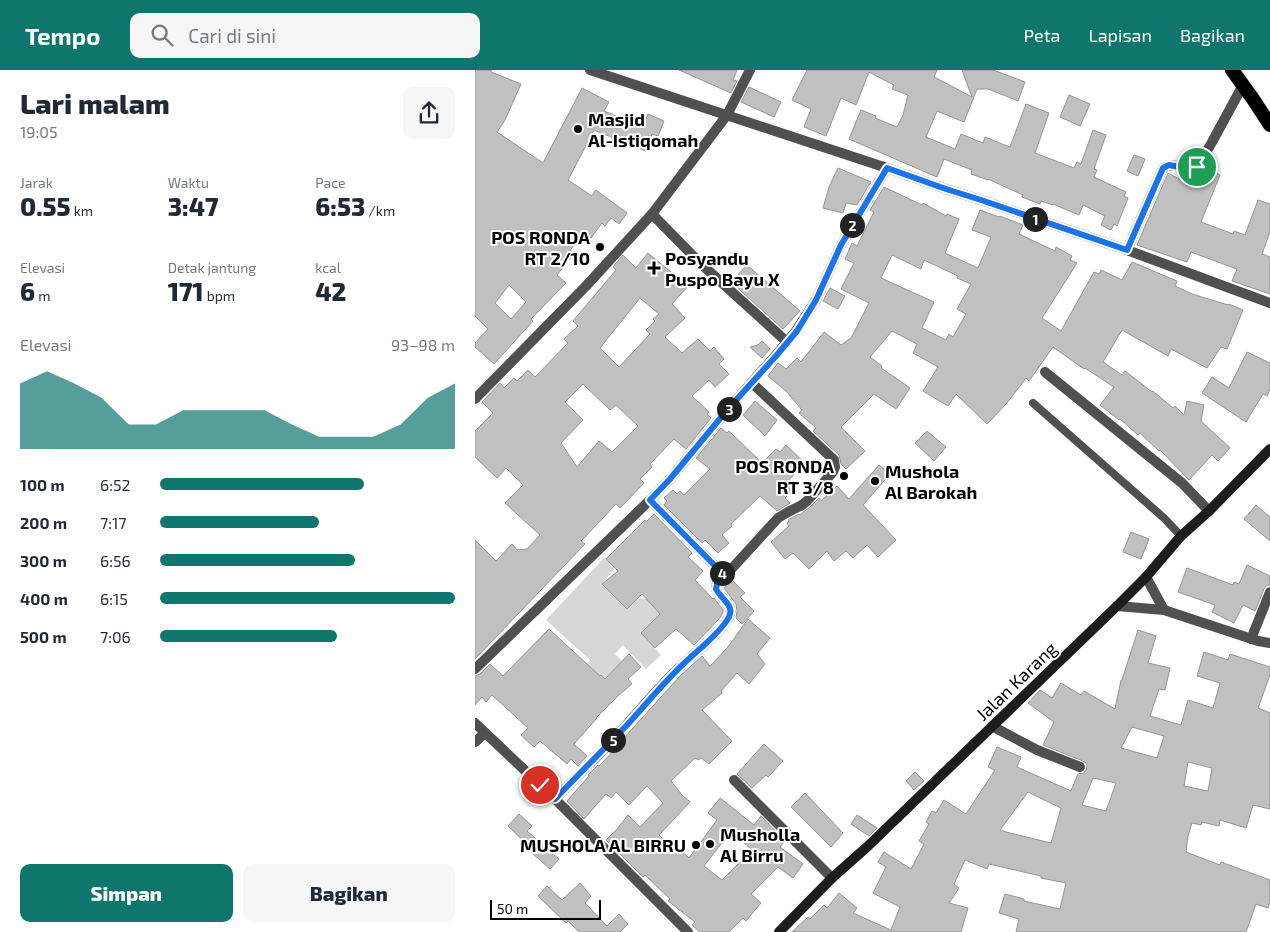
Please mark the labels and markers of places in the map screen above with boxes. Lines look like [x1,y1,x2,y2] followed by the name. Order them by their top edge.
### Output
[588,108,698,151] place label: Masjid Al-Istiqomah
[572,123,584,135] marker: Masjid Al-Istiqomah
[1176,146,1218,188] pin
[1023,206,1047,232] pin: 1
[839,212,865,238] pin: 2
[491,226,590,269] place label: POS RONDA RT 2/10
[594,241,606,253] marker: POS RONDA RT 2/10
[665,247,780,290] place label: Posyandu Puspo Bayu X
[647,261,661,275] marker: Posyandu Puspo Bayu X
[717,396,741,422] pin: 3
[735,455,834,498] place label: POS RONDA RT 3/8
[885,460,977,503] place label: Mushola Al Barokah
[838,470,850,482] marker: POS RONDA RT 3/8
[869,475,881,487] marker: Mushola Al Barokah
[709,560,735,586] pin: 4
[601,728,625,752] pin: 5
[519,764,561,806] pin
[720,823,800,866] place label: Musholla Al Birru
[520,834,686,856] place label: MUSHOLA AL BIRRU
[704,838,716,850] marker: Musholla Al Birru
[690,839,702,851] marker: MUSHOLA AL BIRRU

